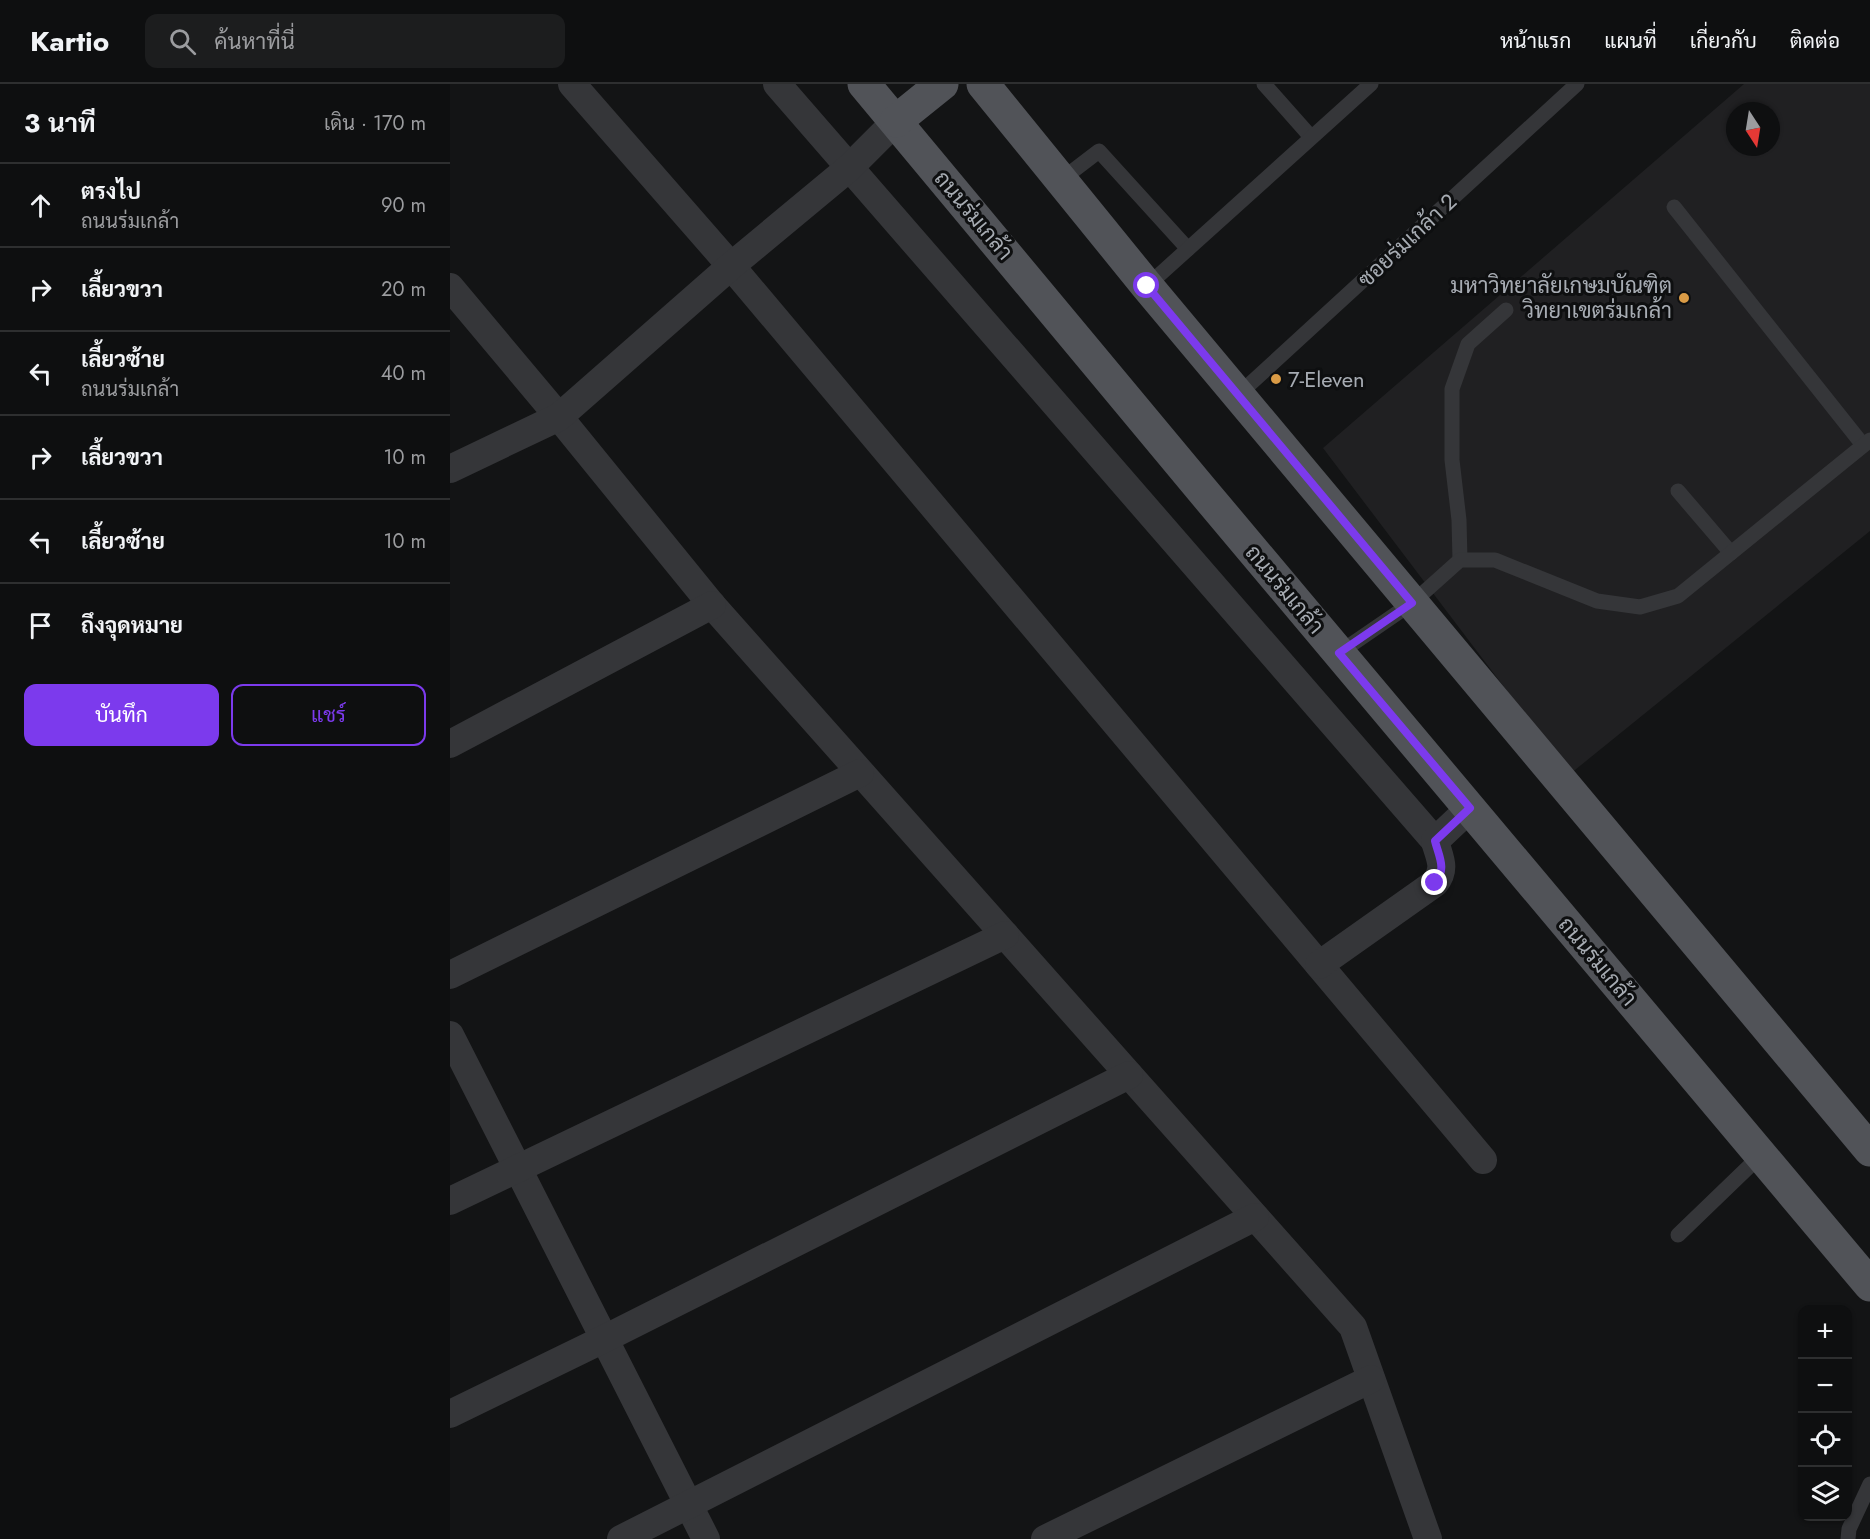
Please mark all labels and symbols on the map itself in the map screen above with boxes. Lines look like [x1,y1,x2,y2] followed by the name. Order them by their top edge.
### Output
[1726,102,1780,156] north arrow
[927,163,1021,267] street label: ถนนร่มเกล้า
[1350,186,1464,294] street label: ซอยร่มเกล้า 2
[1450,269,1672,326] place label: มหาวิทยาลัยเกษมบัณฑิต วิทยาเขตร่มเกล้า
[1133,272,1159,298] route start
[1677,291,1691,305] marker: มหาวิทยาลัยเกษมบัณฑิต วิทยาเขตร่มเกล้า
[1288,363,1365,395] place label: 7-Eleven
[1269,372,1283,386] marker: 7-Eleven
[1238,537,1332,641] street label: ถนนร่มเกล้า
[1421,869,1447,895] route end
[1551,909,1645,1013] street label: ถนนร่มเกล้า

